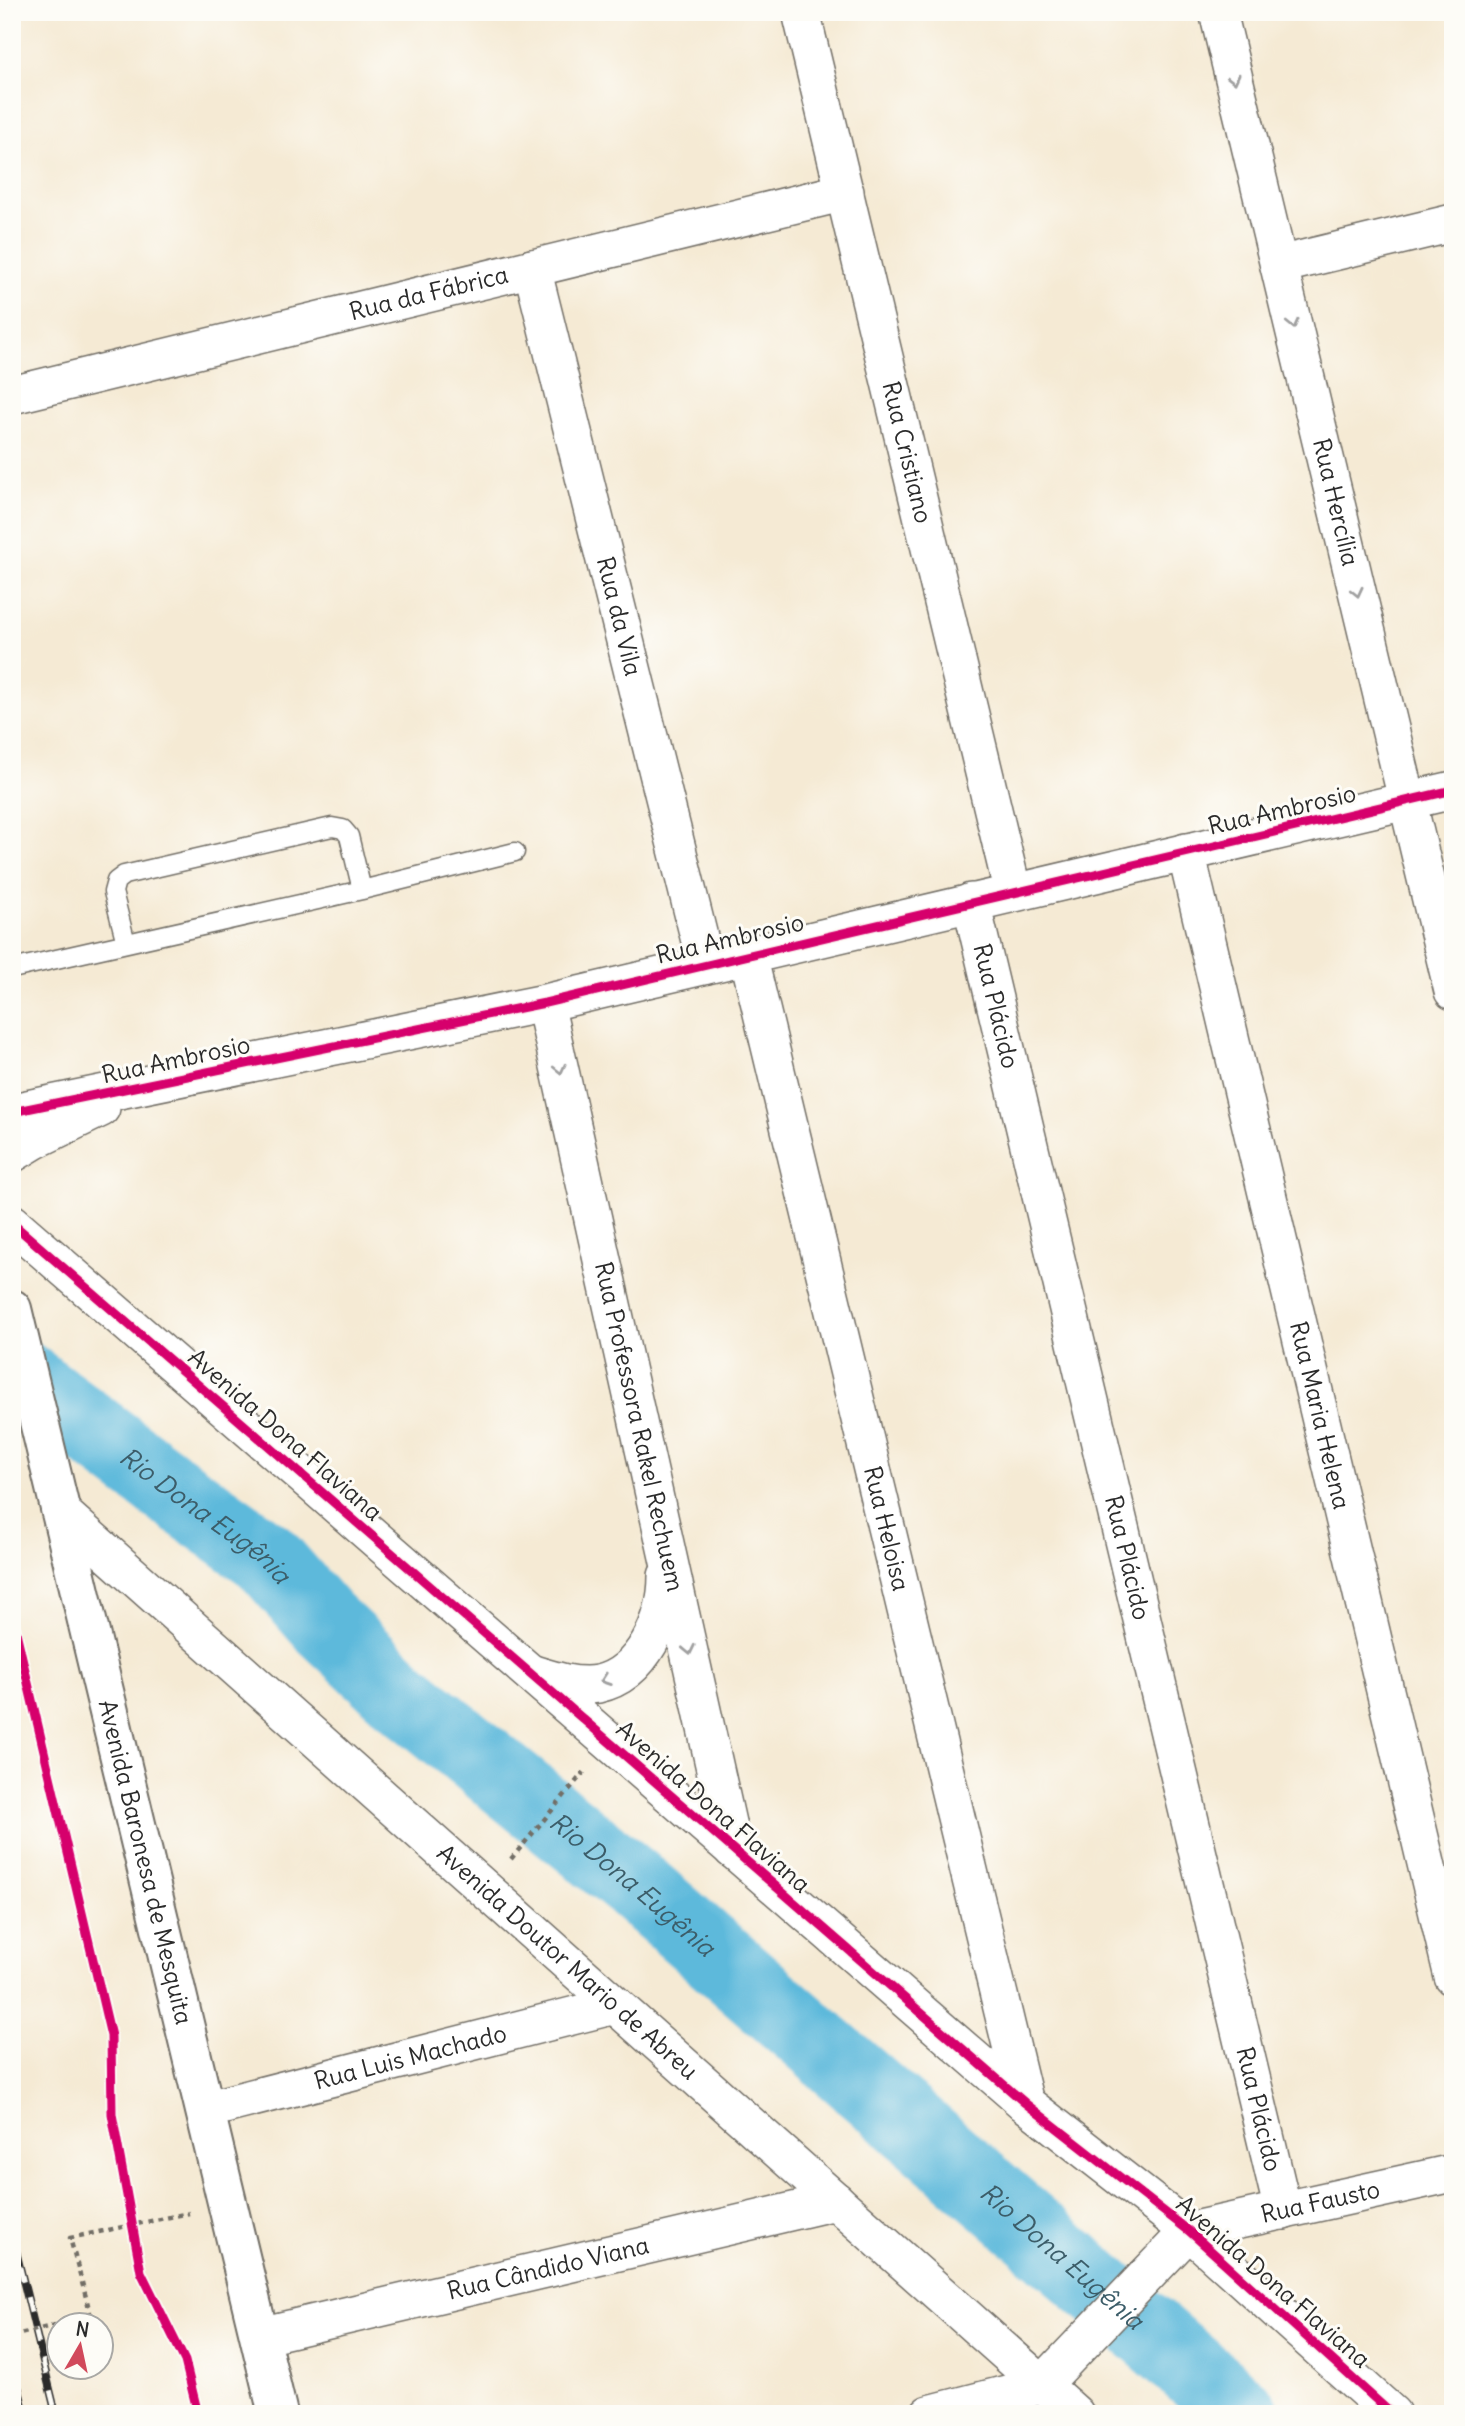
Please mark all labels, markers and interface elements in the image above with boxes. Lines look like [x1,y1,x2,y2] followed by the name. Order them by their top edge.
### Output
[1226,73,1240,85] one-way arrow
[346,259,511,326] street label: Rua da Fábrica
[1284,318,1299,330] one-way arrow
[876,378,939,526] street label: Rua Cristiano
[1307,435,1366,569] street label: Rua Hercília
[591,553,649,679] street label: Rua da Vila
[1349,586,1363,598] one-way arrow
[1205,777,1359,841] street label: Rua Ambrosio
[653,906,807,970] street label: Rua Ambrosio
[967,941,1026,1071] street label: Rua Plácido
[99,1029,253,1089] street label: Rua Ambrosio
[552,1063,566,1075] one-way arrow
[589,1259,691,1594] street label: Rua Professora Rakel Rechuem
[1284,1318,1357,1512] street label: Rua Maria Helena
[182,1342,389,1527] street label: Avenida Dona Flaviana
[113,1440,299,1591] water label: Rio Dona Eugênia
[858,1463,917,1594] street label: Rua Heloisa
[1099,1492,1158,1623] street label: Rua Plácido
[681,1644,696,1656] one-way arrow
[599,1672,611,1686] one-way arrow
[93,1697,200,2027] street label: Avenida Baronesa de Mesquita
[610,1714,817,1899] street label: Avenida Dona Flaviana
[543,1805,723,1964] water label: Rio Dona Eugênia
[431,1838,705,2086] street label: Avenida Doutor Mario de Abreu
[311,2017,510,2095] street label: Rua Luis Machado
[1230,2044,1289,2174] street label: Rua Plácido
[1258,2174,1382,2229] street label: Rua Fausto
[973,2176,1152,2337] water label: Rio Dona Eugênia
[1170,2189,1377,2374] street label: Avenida Dona Flaviana
[444,2229,652,2306] street label: Rua Cândido Viana
[46,2310,116,2380] north arrow
[74,2316,91,2342] text: N

